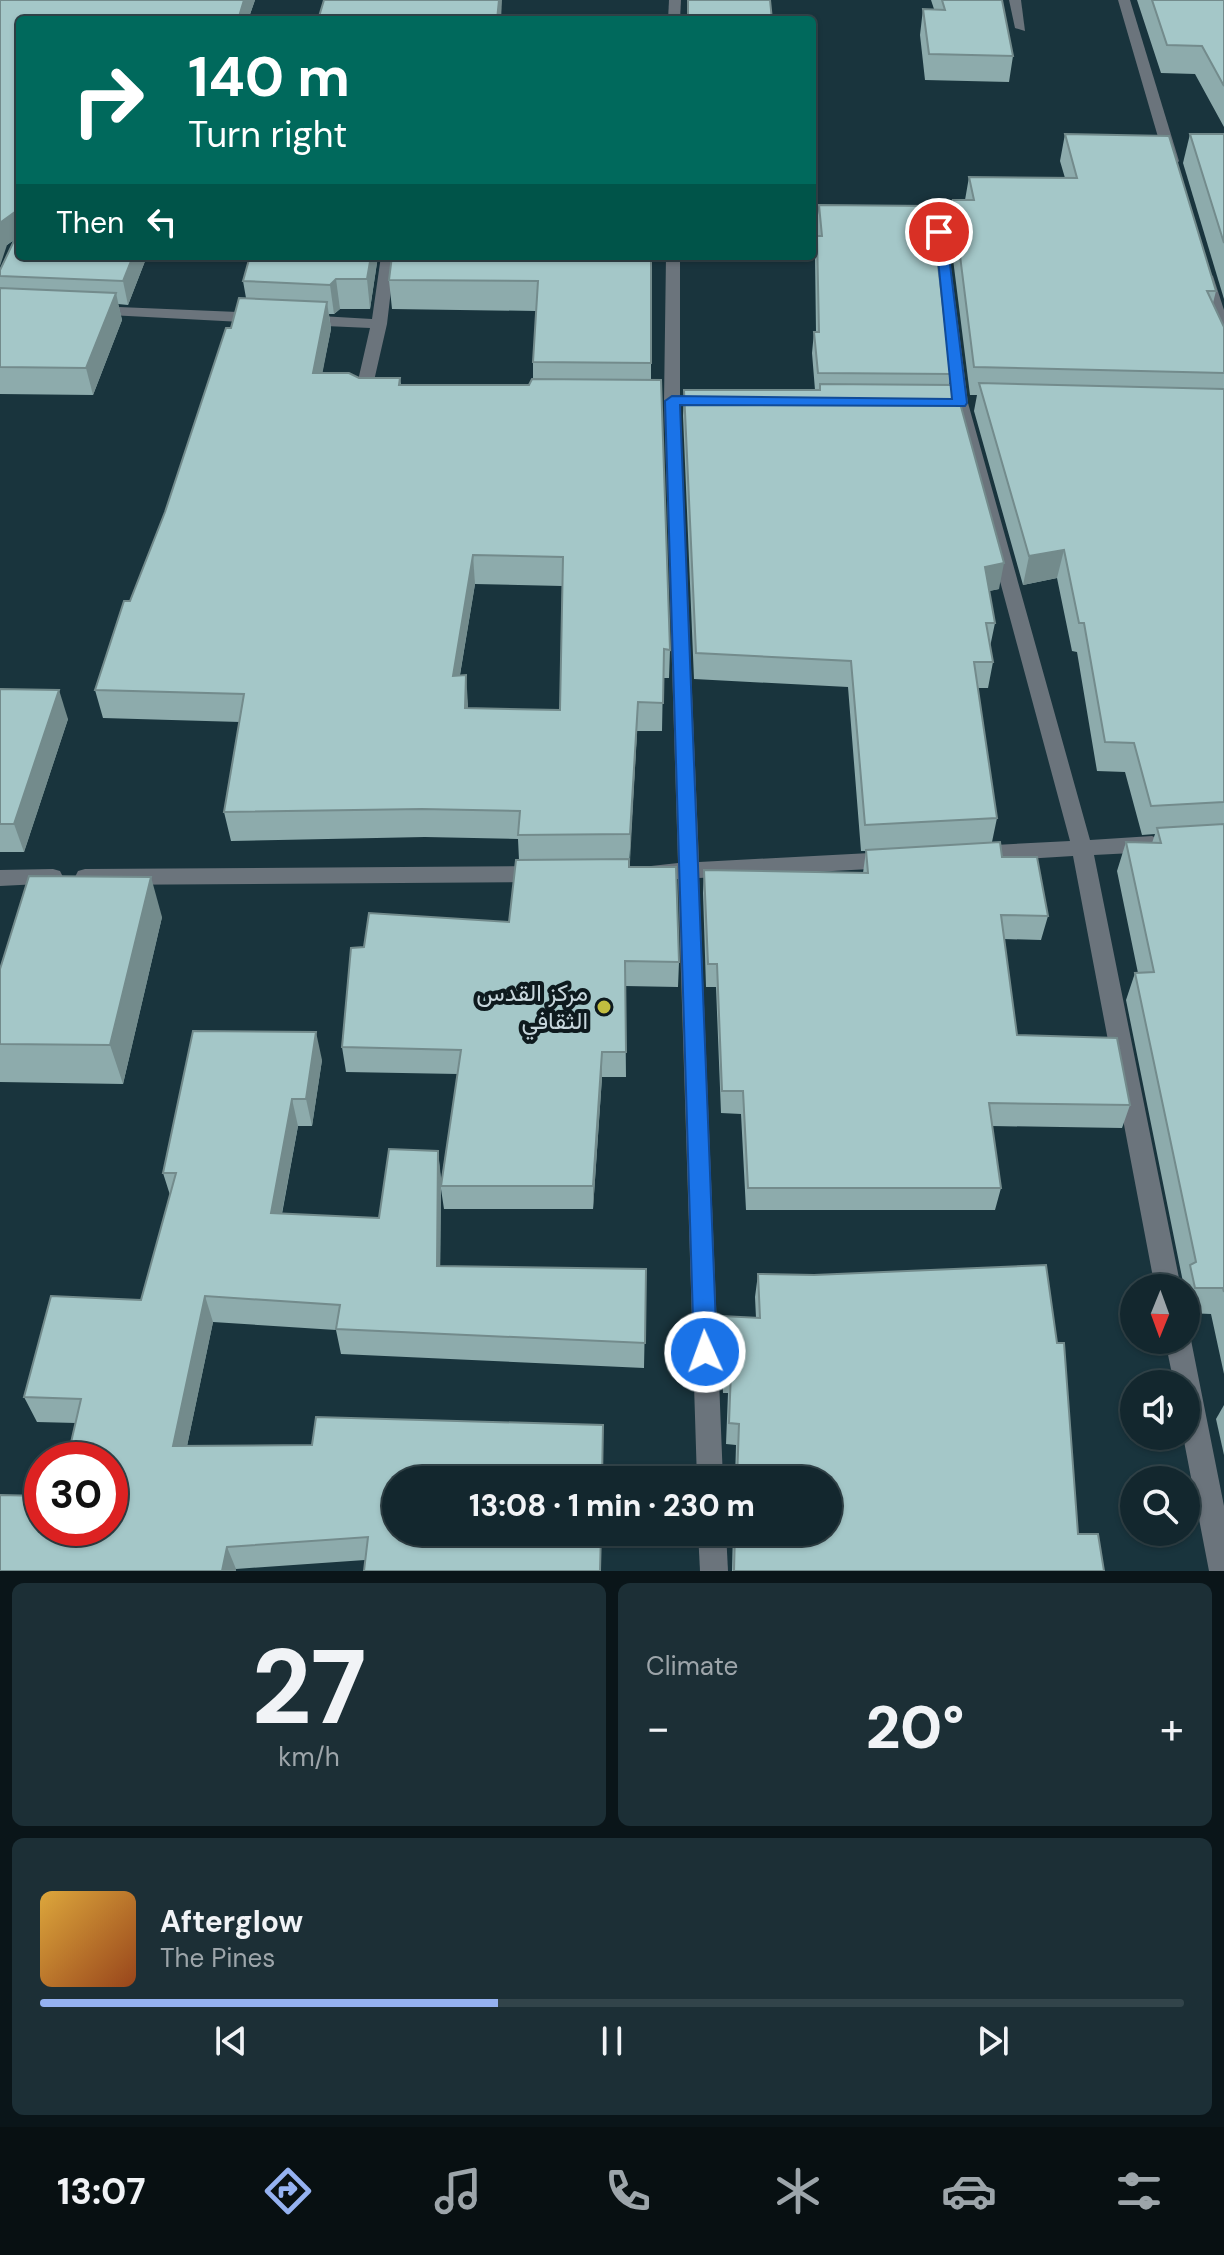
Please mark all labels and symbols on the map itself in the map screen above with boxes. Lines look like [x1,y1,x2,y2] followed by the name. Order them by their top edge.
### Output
[905,198,973,266] pin
[476,977,588,1040] place label: مركز القدس الثقافي
[595,998,613,1016] marker: مركز القدس الثقافي
[1120,1274,1200,1354] north arrow
[663,1310,747,1394] position arrow
[24,1442,128,1546] speed limit sign: 30

